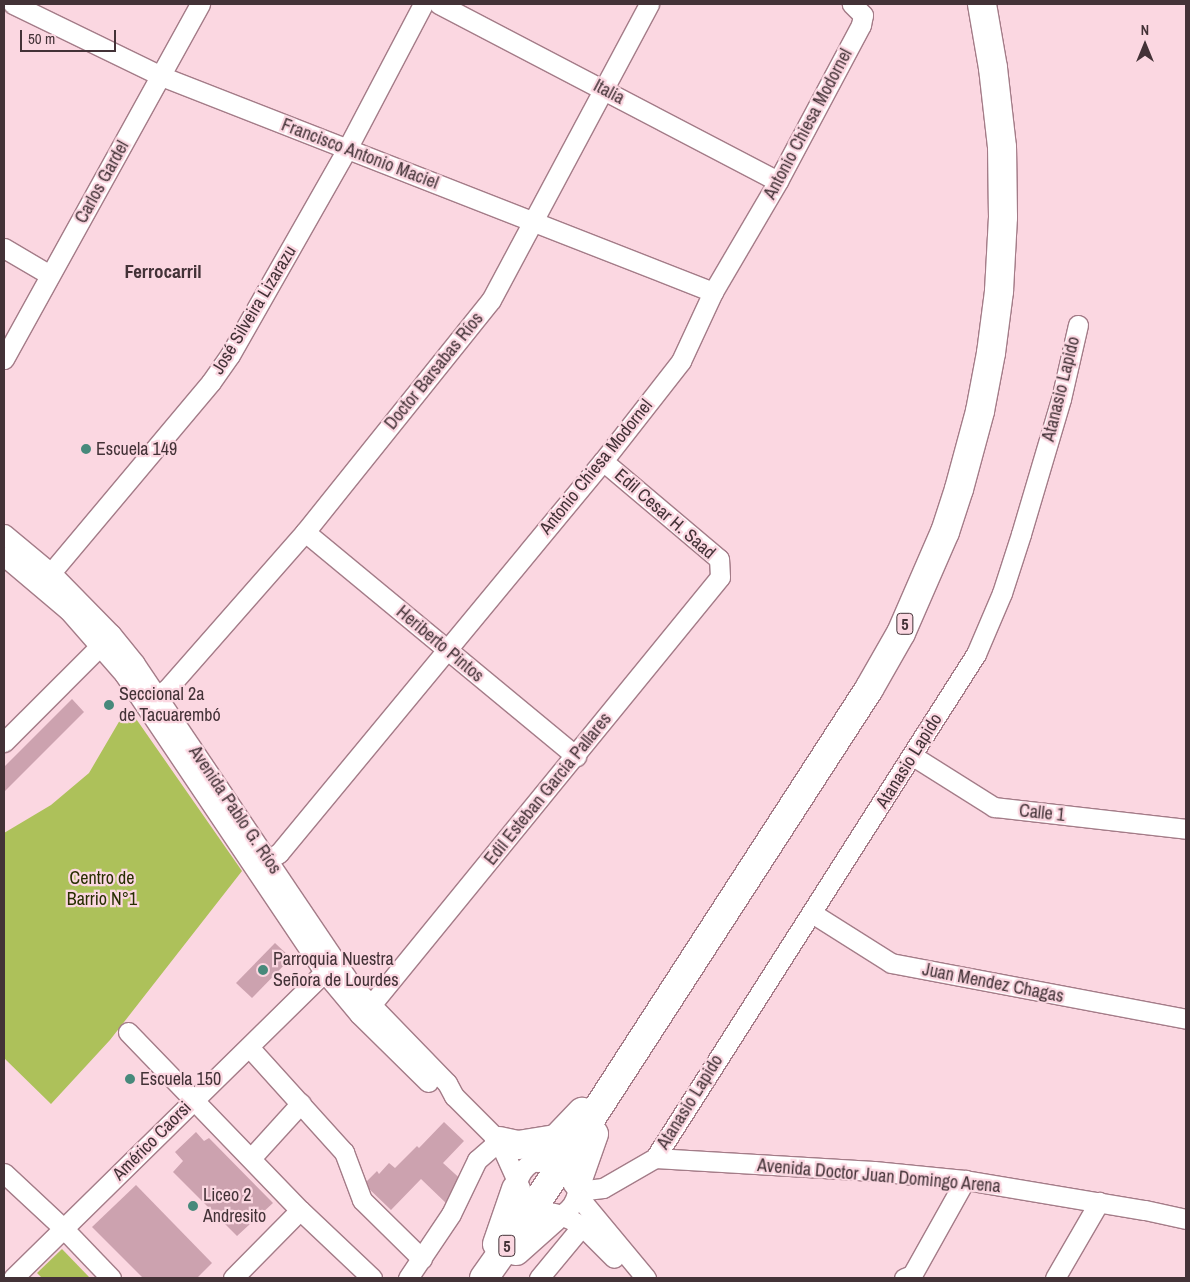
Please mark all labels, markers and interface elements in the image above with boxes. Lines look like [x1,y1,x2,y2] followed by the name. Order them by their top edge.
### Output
[22,20,119,52] scale bar
[1120,20,1170,70] north arrow
[1141,21,1149,39] text: N
[28,28,55,49] text: 50 m
[759,45,857,203] street label: Antonio Chiesa Modornel
[590,75,628,109] street label: Italia
[278,114,442,194] street label: Francisco Antonio Maciel
[70,137,134,227] street label: Carlos Gardel
[207,242,301,378] street label: José Silveira Lizarazu
[124,261,202,283] district label: Ferrocarril
[380,308,488,434] street label: Doctor Barsabas Ríos
[1038,334,1084,444] street label: Atanasio Lapido
[535,395,657,539] street label: Antonio Chiesa Modornel
[96,438,177,460] place label: Escuela 149
[80,443,92,455] marker: Escuela 149
[610,464,720,564] street label: Edil Cesar H. Saad
[392,601,488,687] street label: Heriberto Pintos
[896,610,914,638] road number: 5
[119,684,221,726] place label: Seccional 2a de Tacuarembó
[103,699,115,711] marker: Seccional 2a de Tacuarembó
[480,709,616,869] street label: Edil Esteban Garcia Pallares
[871,710,947,812] street label: Atanasio Lapido
[184,742,286,878] street label: Avenida Pablo G. Ríos
[1018,800,1066,826] street label: Calle 1
[67,868,137,911] park label: Centro de Barrio N°1
[273,949,399,992] place label: Parroquia Nuestra Señora de Lourdes
[920,959,1066,1007] street label: Juan Mendez Chagas
[257,964,269,976] marker: Parroquia Nuestra Señora de Lourdes
[652,1051,728,1153] street label: Atanasio Lapido
[140,1068,221,1090] place label: Escuela 150
[124,1073,136,1085] marker: Escuela 150
[108,1097,196,1185] street label: Américo Caorsi
[756,1155,1002,1197] street label: Avenida Doctor Juan Domingo Arena
[203,1185,266,1228] place label: Liceo 2 Andresito
[187,1200,199,1212] marker: Liceo 2 Andresito
[498,1232,516,1260] road number: 5

